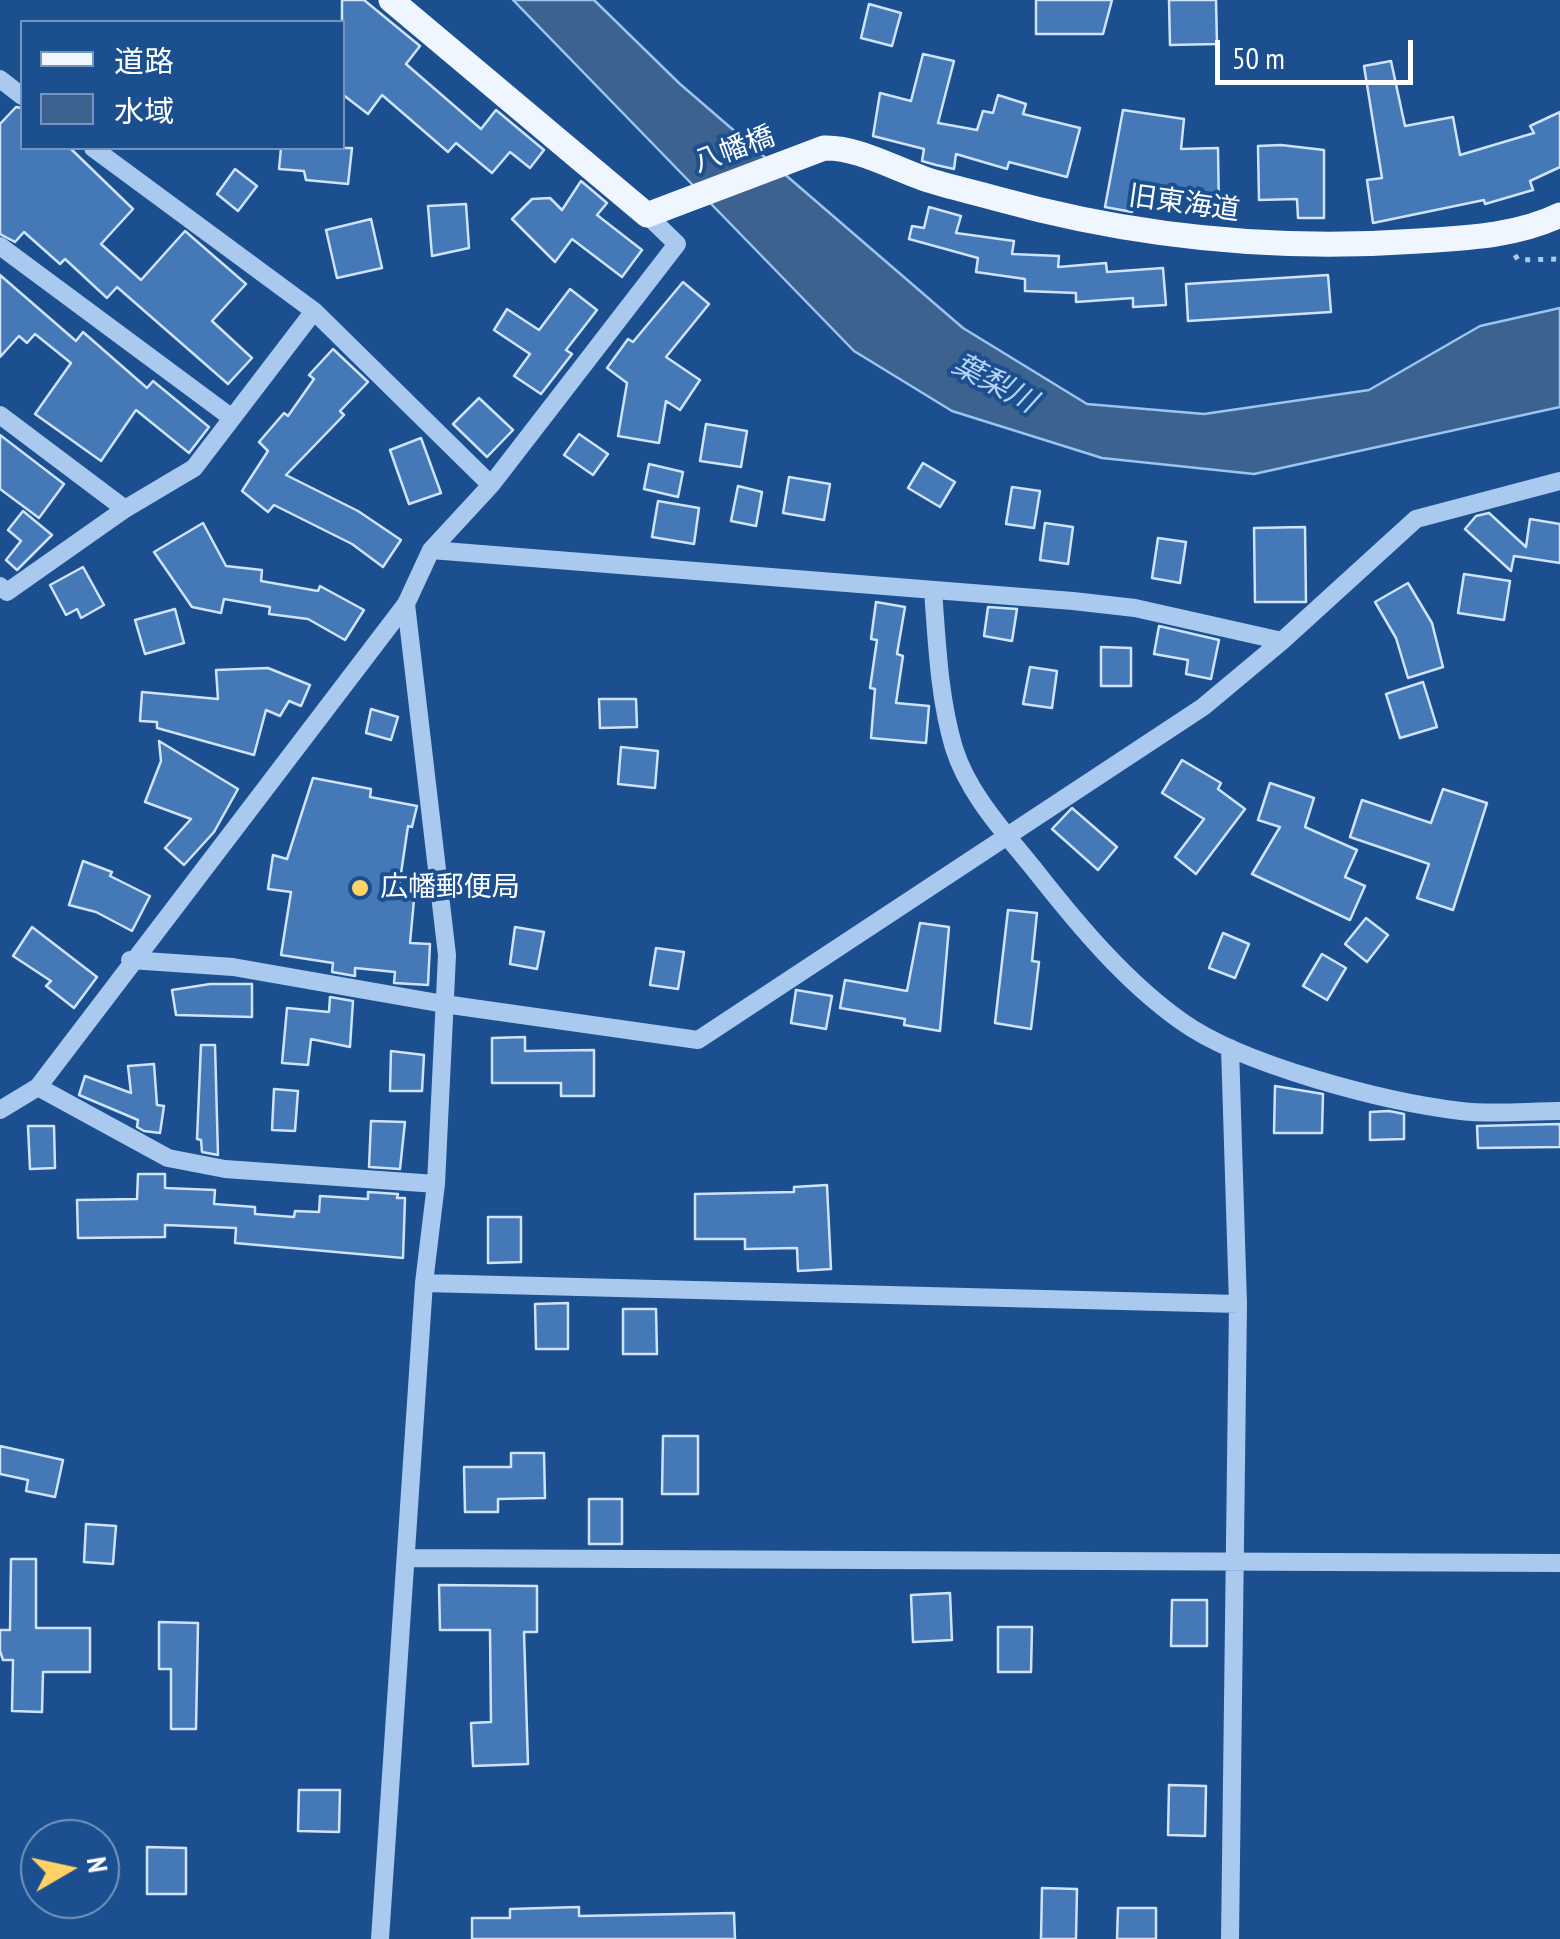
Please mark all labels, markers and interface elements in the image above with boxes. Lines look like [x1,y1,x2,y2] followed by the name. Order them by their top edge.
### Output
[20,20,345,150] legend
[1220,20,1418,82] scale bar
[1232,38,1285,77] text: 50 m
[114,41,174,80] text: 道路
[114,91,174,130] text: 水域
[689,120,779,180] street label: 八幡橋
[1126,180,1242,228] street label: 旧東海道
[946,347,1042,421] water label: 葉梨川
[380,871,520,905] place label: 広幡郵便局
[349,877,371,899] marker: 広幡郵便局
[20,1819,120,1919] north arrow
[79,1854,118,1875] text: N

